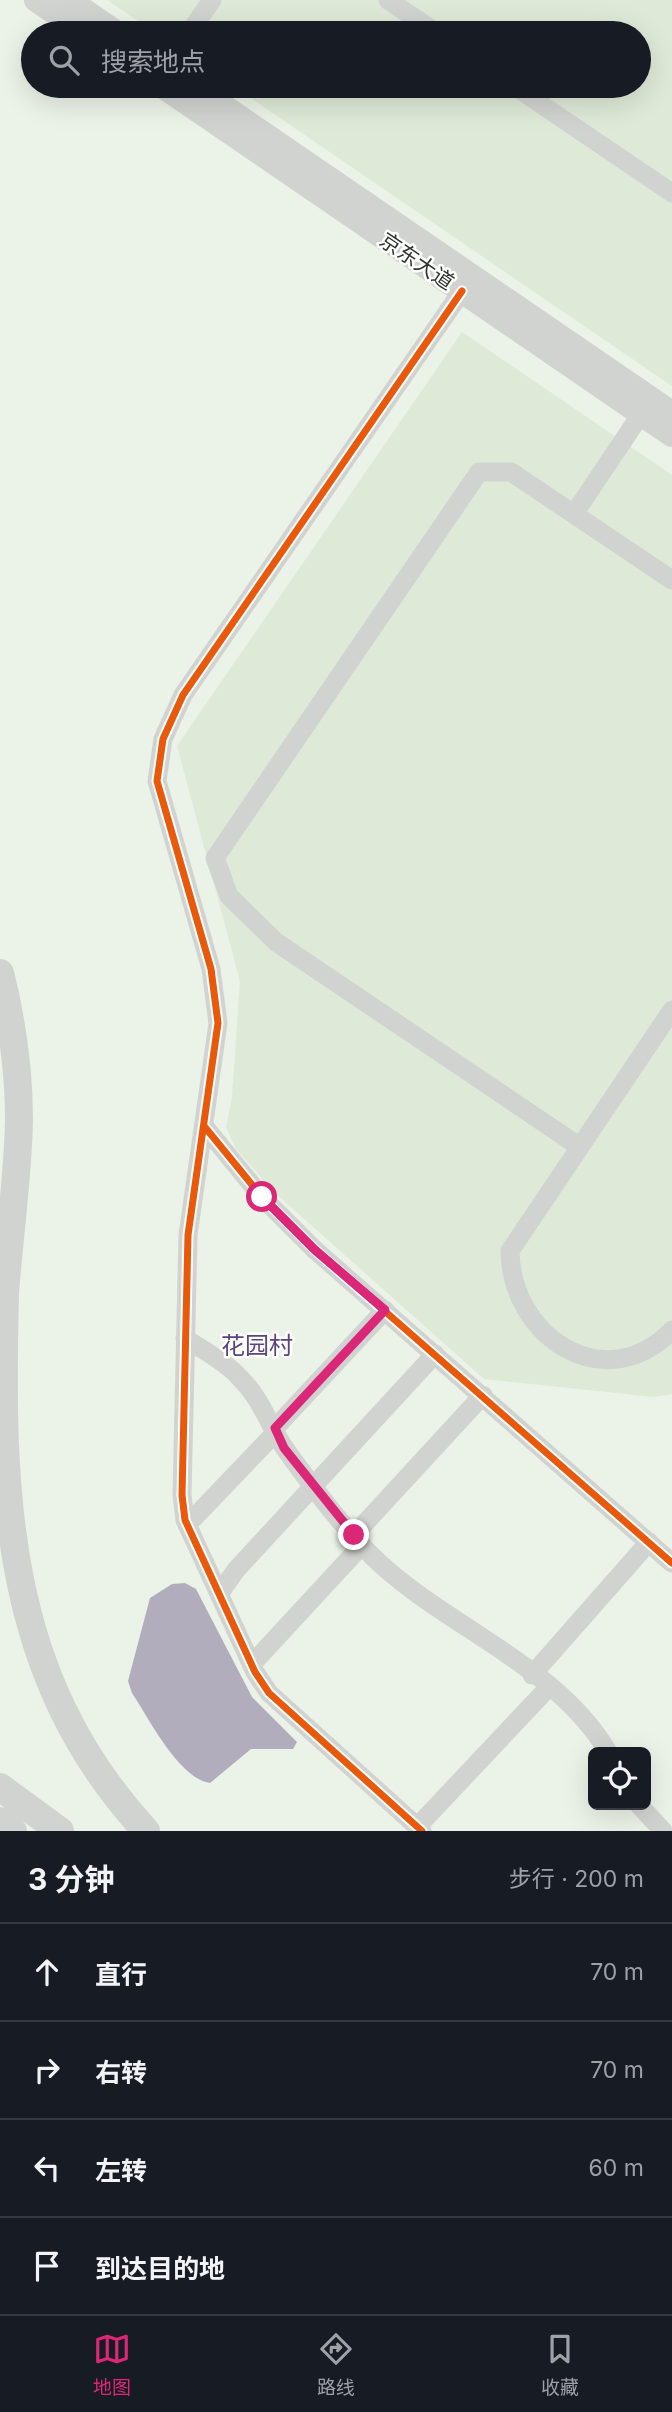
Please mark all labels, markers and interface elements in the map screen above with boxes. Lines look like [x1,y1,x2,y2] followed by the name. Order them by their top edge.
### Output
[21,21,651,98] search box
[45,41,83,79] icon: search
[101,46,205,77] text: 搜索地点
[375,227,459,295] street label: 京东大道
[246,1181,277,1212] route start
[221,1331,293,1360] district label: 花园村
[338,1519,369,1550] route end
[588,1747,651,1810] map controls
[588,1747,651,1810] button: locate
[28,1861,114,1897] text: 3 分钟
[509,1865,644,1893] text: 步行 · 200 m
[28,1953,66,1991] icon: ahead
[590,1958,644,1986] text: 70 m
[95,1959,147,1990] text: 直行
[28,2051,66,2089] icon: right
[590,2056,644,2084] text: 70 m
[95,2057,147,2088] text: 右转
[28,2149,66,2187] icon: left
[589,2154,644,2182] text: 60 m
[95,2155,147,2186] text: 左转
[28,2247,66,2285] icon: arrive
[95,2253,225,2284] text: 到达目的地
[93,2330,131,2399] tab: 地图
[317,2330,355,2399] tab: 路线
[541,2330,579,2399] tab: 收藏

